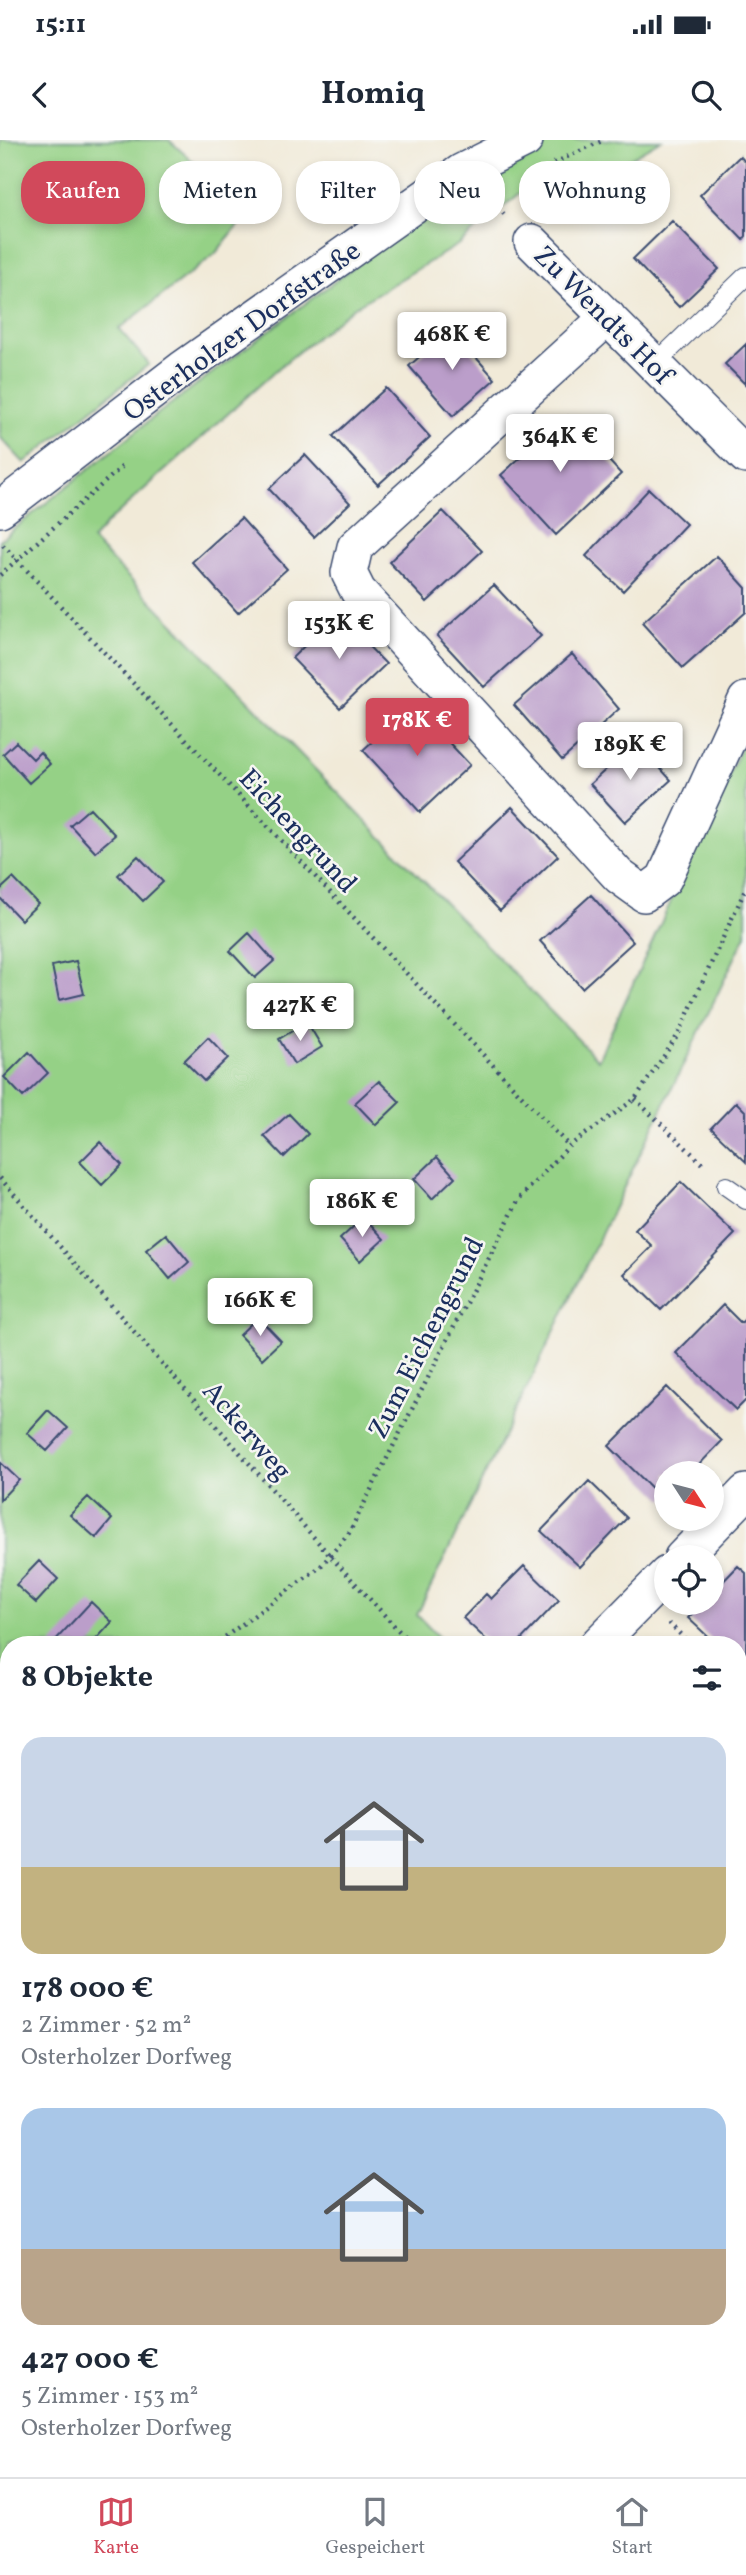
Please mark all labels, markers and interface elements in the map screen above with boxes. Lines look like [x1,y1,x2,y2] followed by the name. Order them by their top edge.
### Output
[35,7,86,43] text: 15:11
[321,73,425,117] text: Homiq
[21,76,59,114] icon: back
[687,76,725,114] icon: search
[21,161,145,224] chip: Kaufen
[159,161,282,224] chip: Mieten
[296,161,400,224] chip: Filter
[414,161,505,224] chip: Neu
[519,161,670,224] chip: Wohnung
[116,232,369,432] street label: Osterholzer Dorfstraße
[524,237,682,396] street label: Zu Wendts Hof
[395,313,509,372] pin: 468K €
[413,319,491,351] text: 468K €
[503,414,617,474] pin: 364K €
[522,421,598,453] text: 364K €
[282,602,396,661] pin: 153K €
[304,608,374,640] text: 153K €
[360,698,474,758] pin: 178K €
[382,705,452,737] text: 178K €
[573,722,687,782] pin: 189K €
[594,729,666,761] text: 189K €
[229,761,365,903] street label: Eichengrund
[243,984,357,1043] pin: 427K €
[263,990,337,1022] text: 427K €
[305,1180,419,1239] pin: 186K €
[326,1186,398,1218] text: 186K €
[359,1230,495,1446] street label: Zum Eichengrund
[203,1278,317,1338] pin: 166K €
[224,1285,296,1317] text: 166K €
[192,1374,300,1490] street label: Ackerweg
[654,1461,724,1531] north arrow
[654,1461,724,1615] map controls
[654,1545,724,1615] button: locate
[21,1657,153,1699] text: 8 Objekte
[688,1659,726,1697] icon: filters
[311,1783,437,1909] icon: home
[21,1968,153,2010] text: 178 000 €
[21,2010,191,2042] text: 2 Zimmer · 52 m²
[21,2042,232,2074] text: Osterholzer Dorfweg
[311,2154,437,2280] icon: home
[21,2339,159,2381] text: 427 000 €
[21,2381,198,2413] text: 5 Zimmer · 153 m²
[21,2413,232,2445] text: Osterholzer Dorfweg
[93,2493,139,2561] tab: Karte
[325,2493,425,2561] tab: Gespeichert
[612,2493,653,2561] tab: Start

